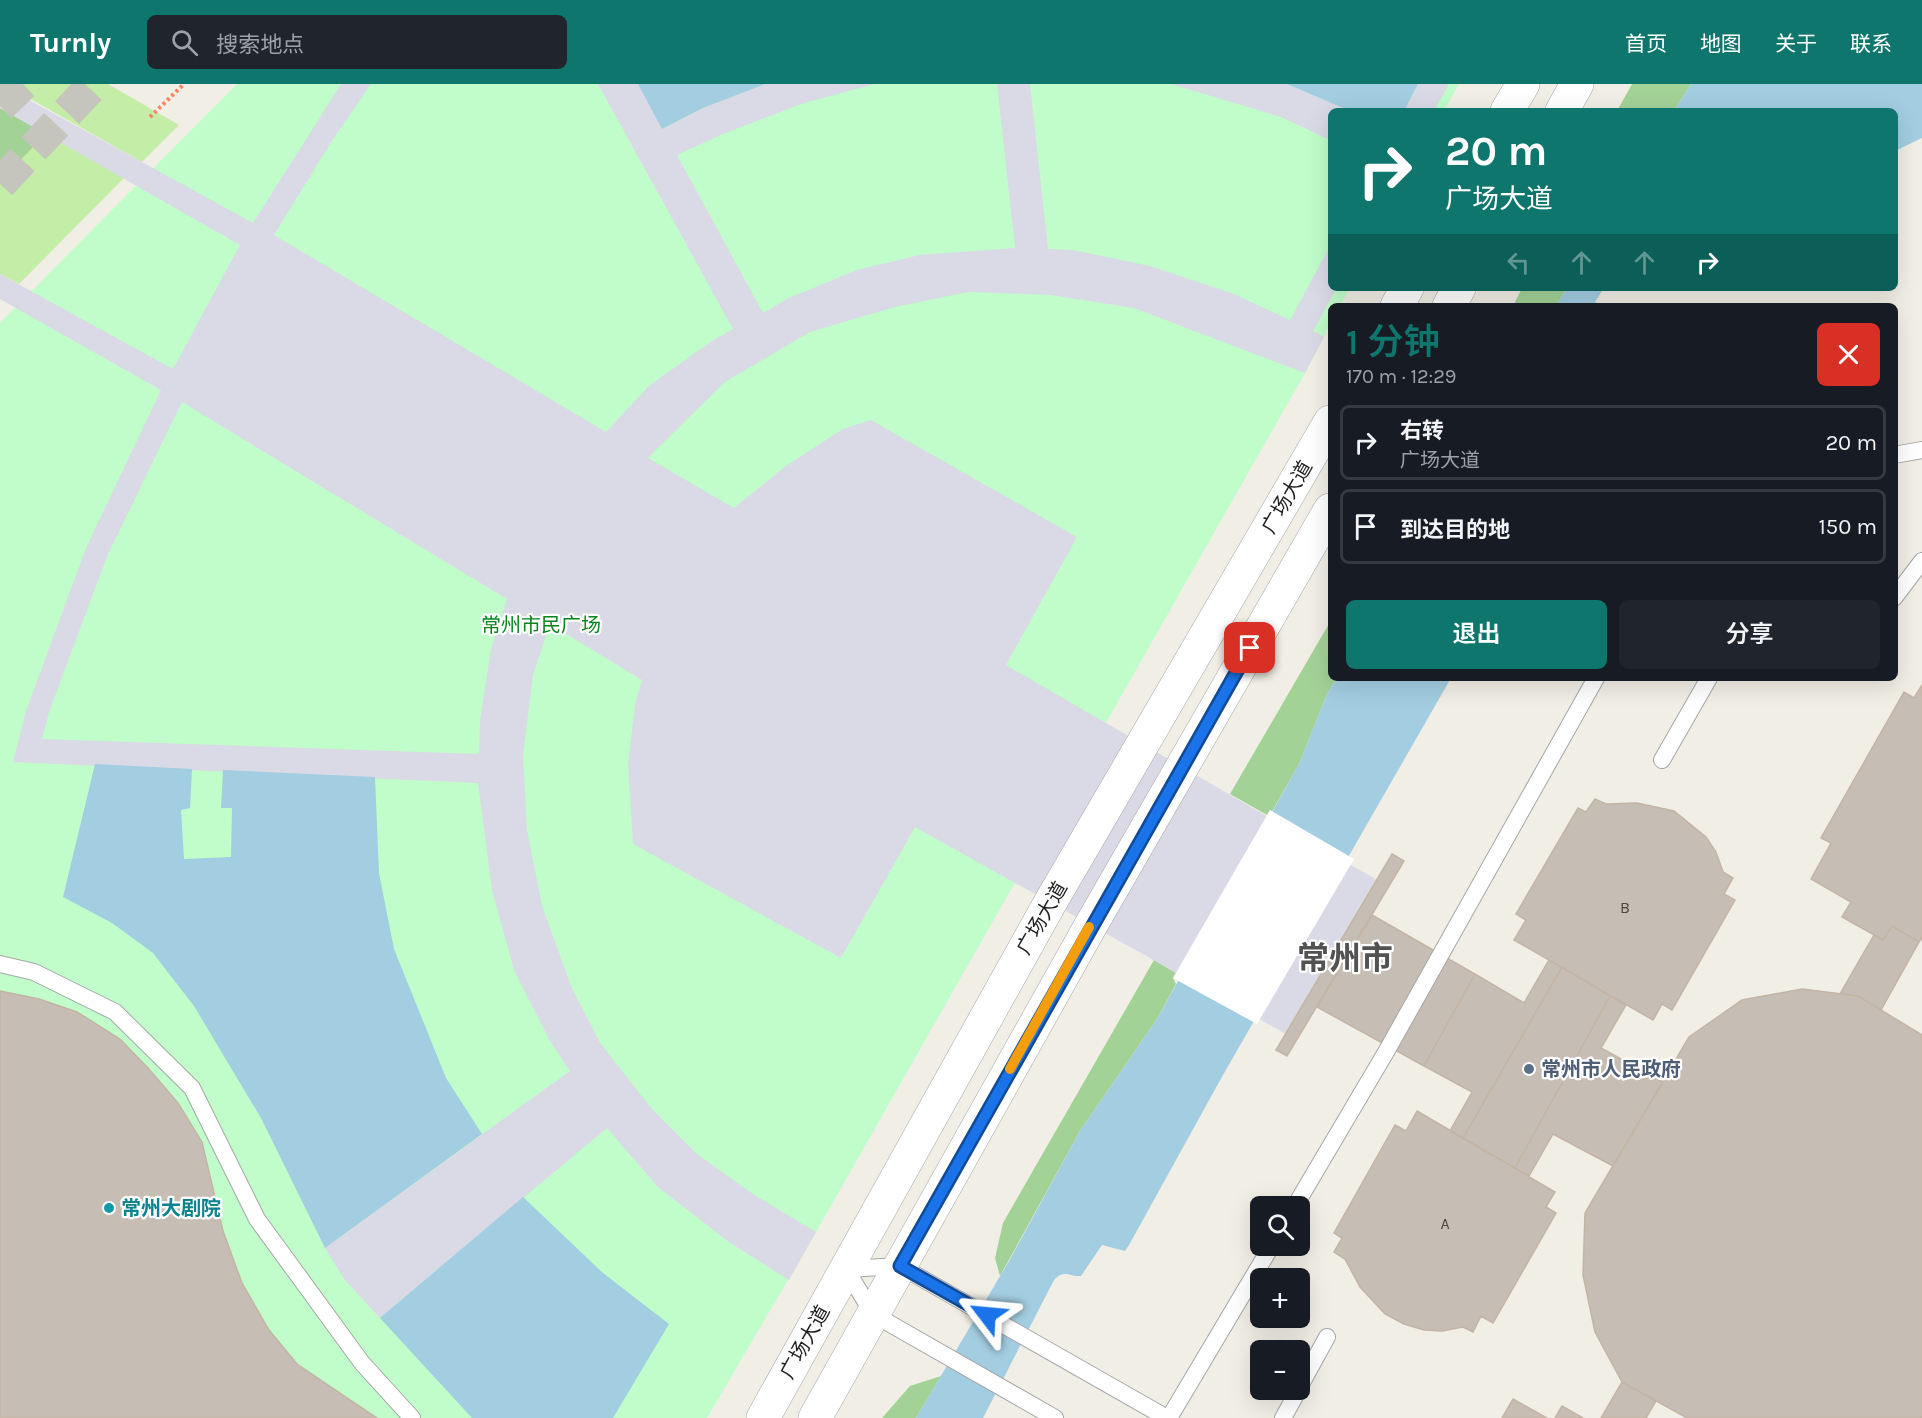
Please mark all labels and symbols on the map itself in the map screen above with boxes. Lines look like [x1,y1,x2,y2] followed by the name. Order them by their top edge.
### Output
[1257,457,1317,537] street label: 广场大道
[481,614,601,637] park label: 常州市民广场
[1224,622,1275,673] pin
[1012,878,1072,958] street label: 广场大道
[1620,898,1630,917] house number: B
[1297,940,1393,977] district label: 常州市
[1541,1058,1681,1081] place label: 常州市人民政府
[1522,1062,1536,1076] marker: 常州市人民政府
[121,1197,221,1220] place label: 常州大剧院
[102,1201,116,1215] marker: 常州大剧院
[1440,1214,1450,1233] house number: A
[955,1283,1019,1347] position arrow
[776,1301,834,1383] street label: 广场大道

